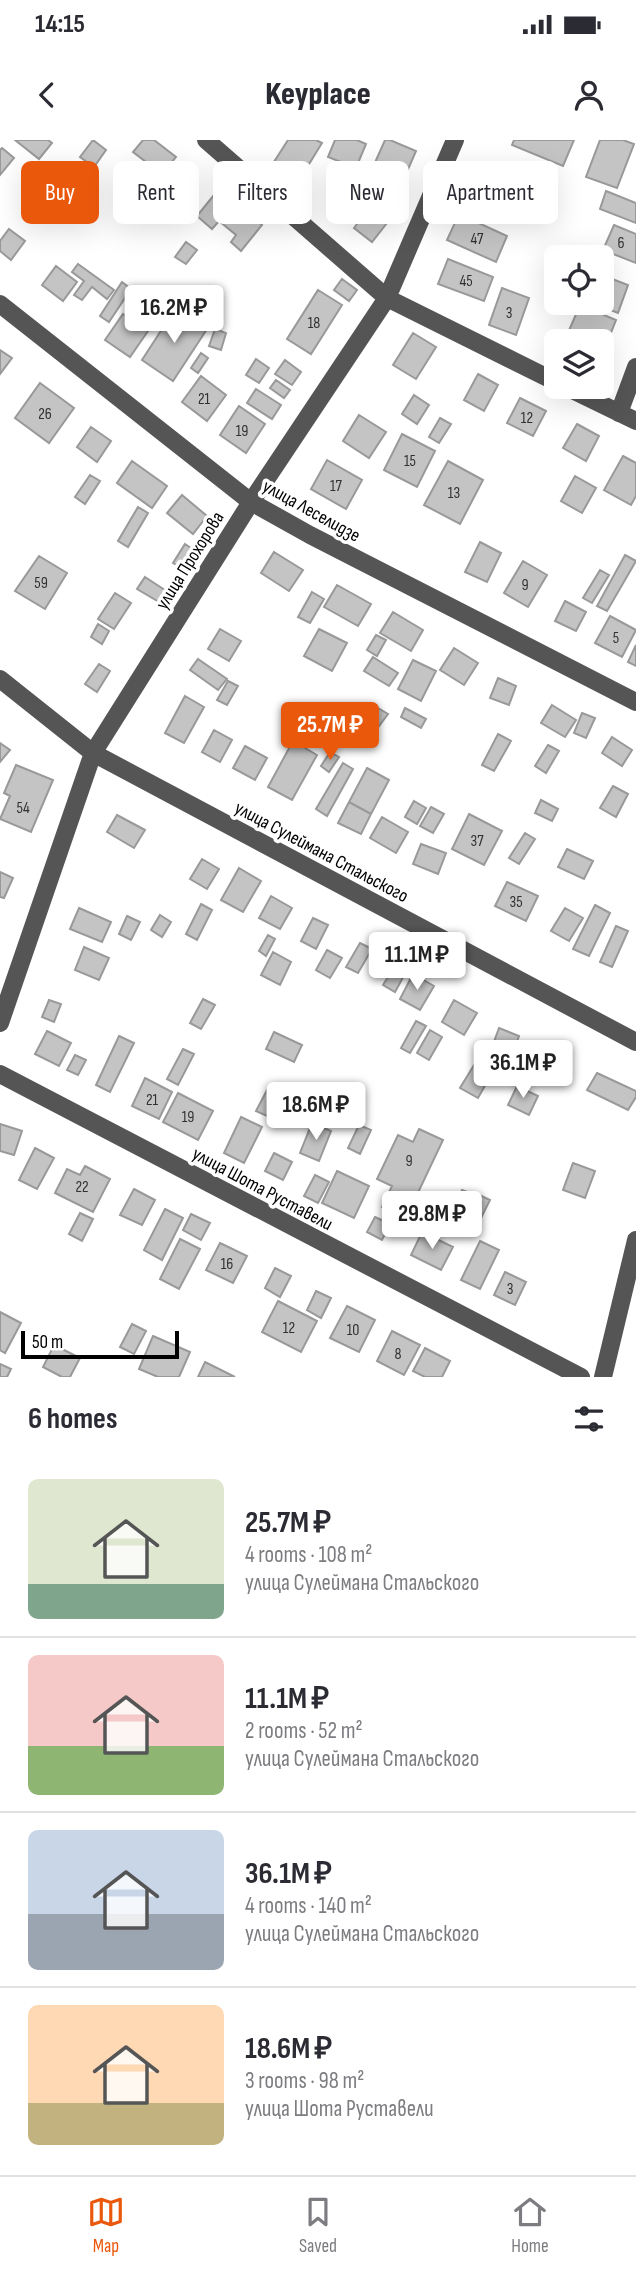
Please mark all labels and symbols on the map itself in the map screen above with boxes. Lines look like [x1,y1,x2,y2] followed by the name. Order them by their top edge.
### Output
[471,230,484,249] house number: 47
[617,234,625,253] house number: 6
[459,272,473,291] house number: 45
[109,286,239,345] pin: 16.2M ₽
[506,304,512,323] house number: 3
[308,314,320,333] house number: 18
[198,390,211,409] house number: 21
[38,405,52,424] house number: 26
[521,409,533,428] house number: 12
[236,422,248,441] house number: 19
[404,452,416,471] house number: 15
[258,475,364,548] street label: улица Леселидзе
[330,477,343,496] house number: 17
[448,484,460,503] house number: 13
[151,508,229,614] street label: улица Прохорова
[34,574,48,593] house number: 59
[521,576,529,595] house number: 9
[613,629,619,648] house number: 5
[265,702,395,762] pin: 25.7M ₽
[230,797,412,908] street label: улица Сулеймана Стальского
[16,799,30,818] house number: 54
[470,832,484,851] house number: 37
[509,893,523,912] house number: 35
[352,932,482,992] pin: 11.1M ₽
[458,1040,588,1100] pin: 36.1M ₽
[251,1082,381,1142] pin: 18.6M ₽
[146,1091,159,1110] house number: 21
[182,1108,194,1127] house number: 19
[188,1143,336,1236] street label: улица Шота Руставели
[405,1152,413,1171] house number: 9
[75,1178,89,1197] house number: 22
[367,1192,497,1251] pin: 29.8M ₽
[221,1255,233,1274] house number: 16
[507,1280,513,1299] house number: 3
[283,1319,295,1338] house number: 12
[347,1321,359,1340] house number: 10
[21,1328,178,1360] scale bar
[394,1345,402,1364] house number: 8

